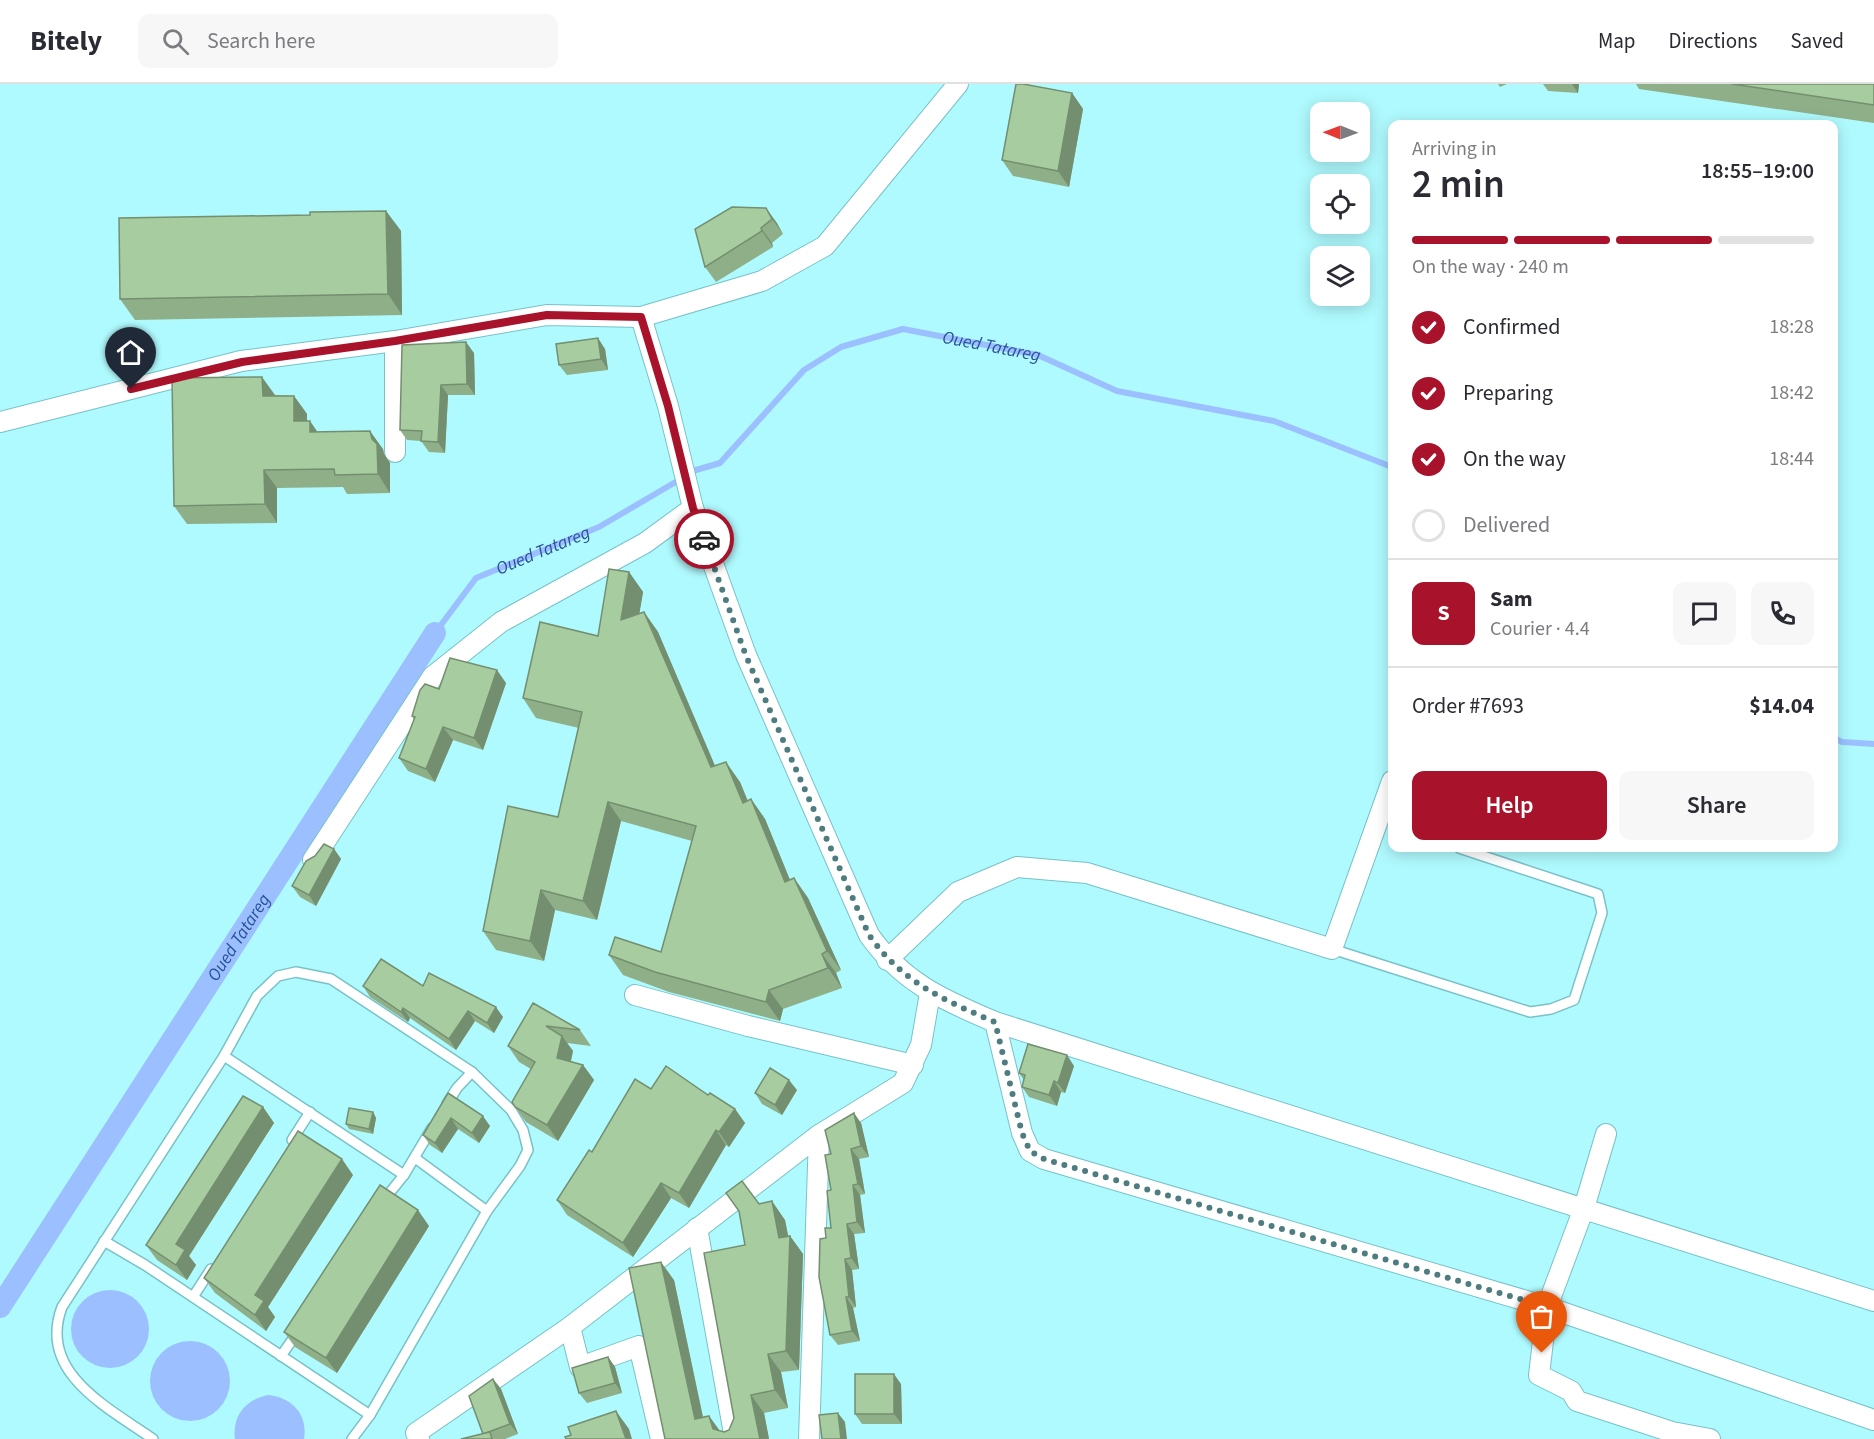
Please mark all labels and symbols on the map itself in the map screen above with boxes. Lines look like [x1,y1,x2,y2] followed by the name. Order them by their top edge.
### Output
[1310,102,1370,162] north arrow
[940,325,1043,368] water label: Oued Tatareg
[105,327,156,389] pin
[674,509,734,569] courier
[492,520,594,581] water label: Oued Tatareg
[201,889,277,986] water label: Oued Tatareg
[1516,1291,1567,1353] pin

